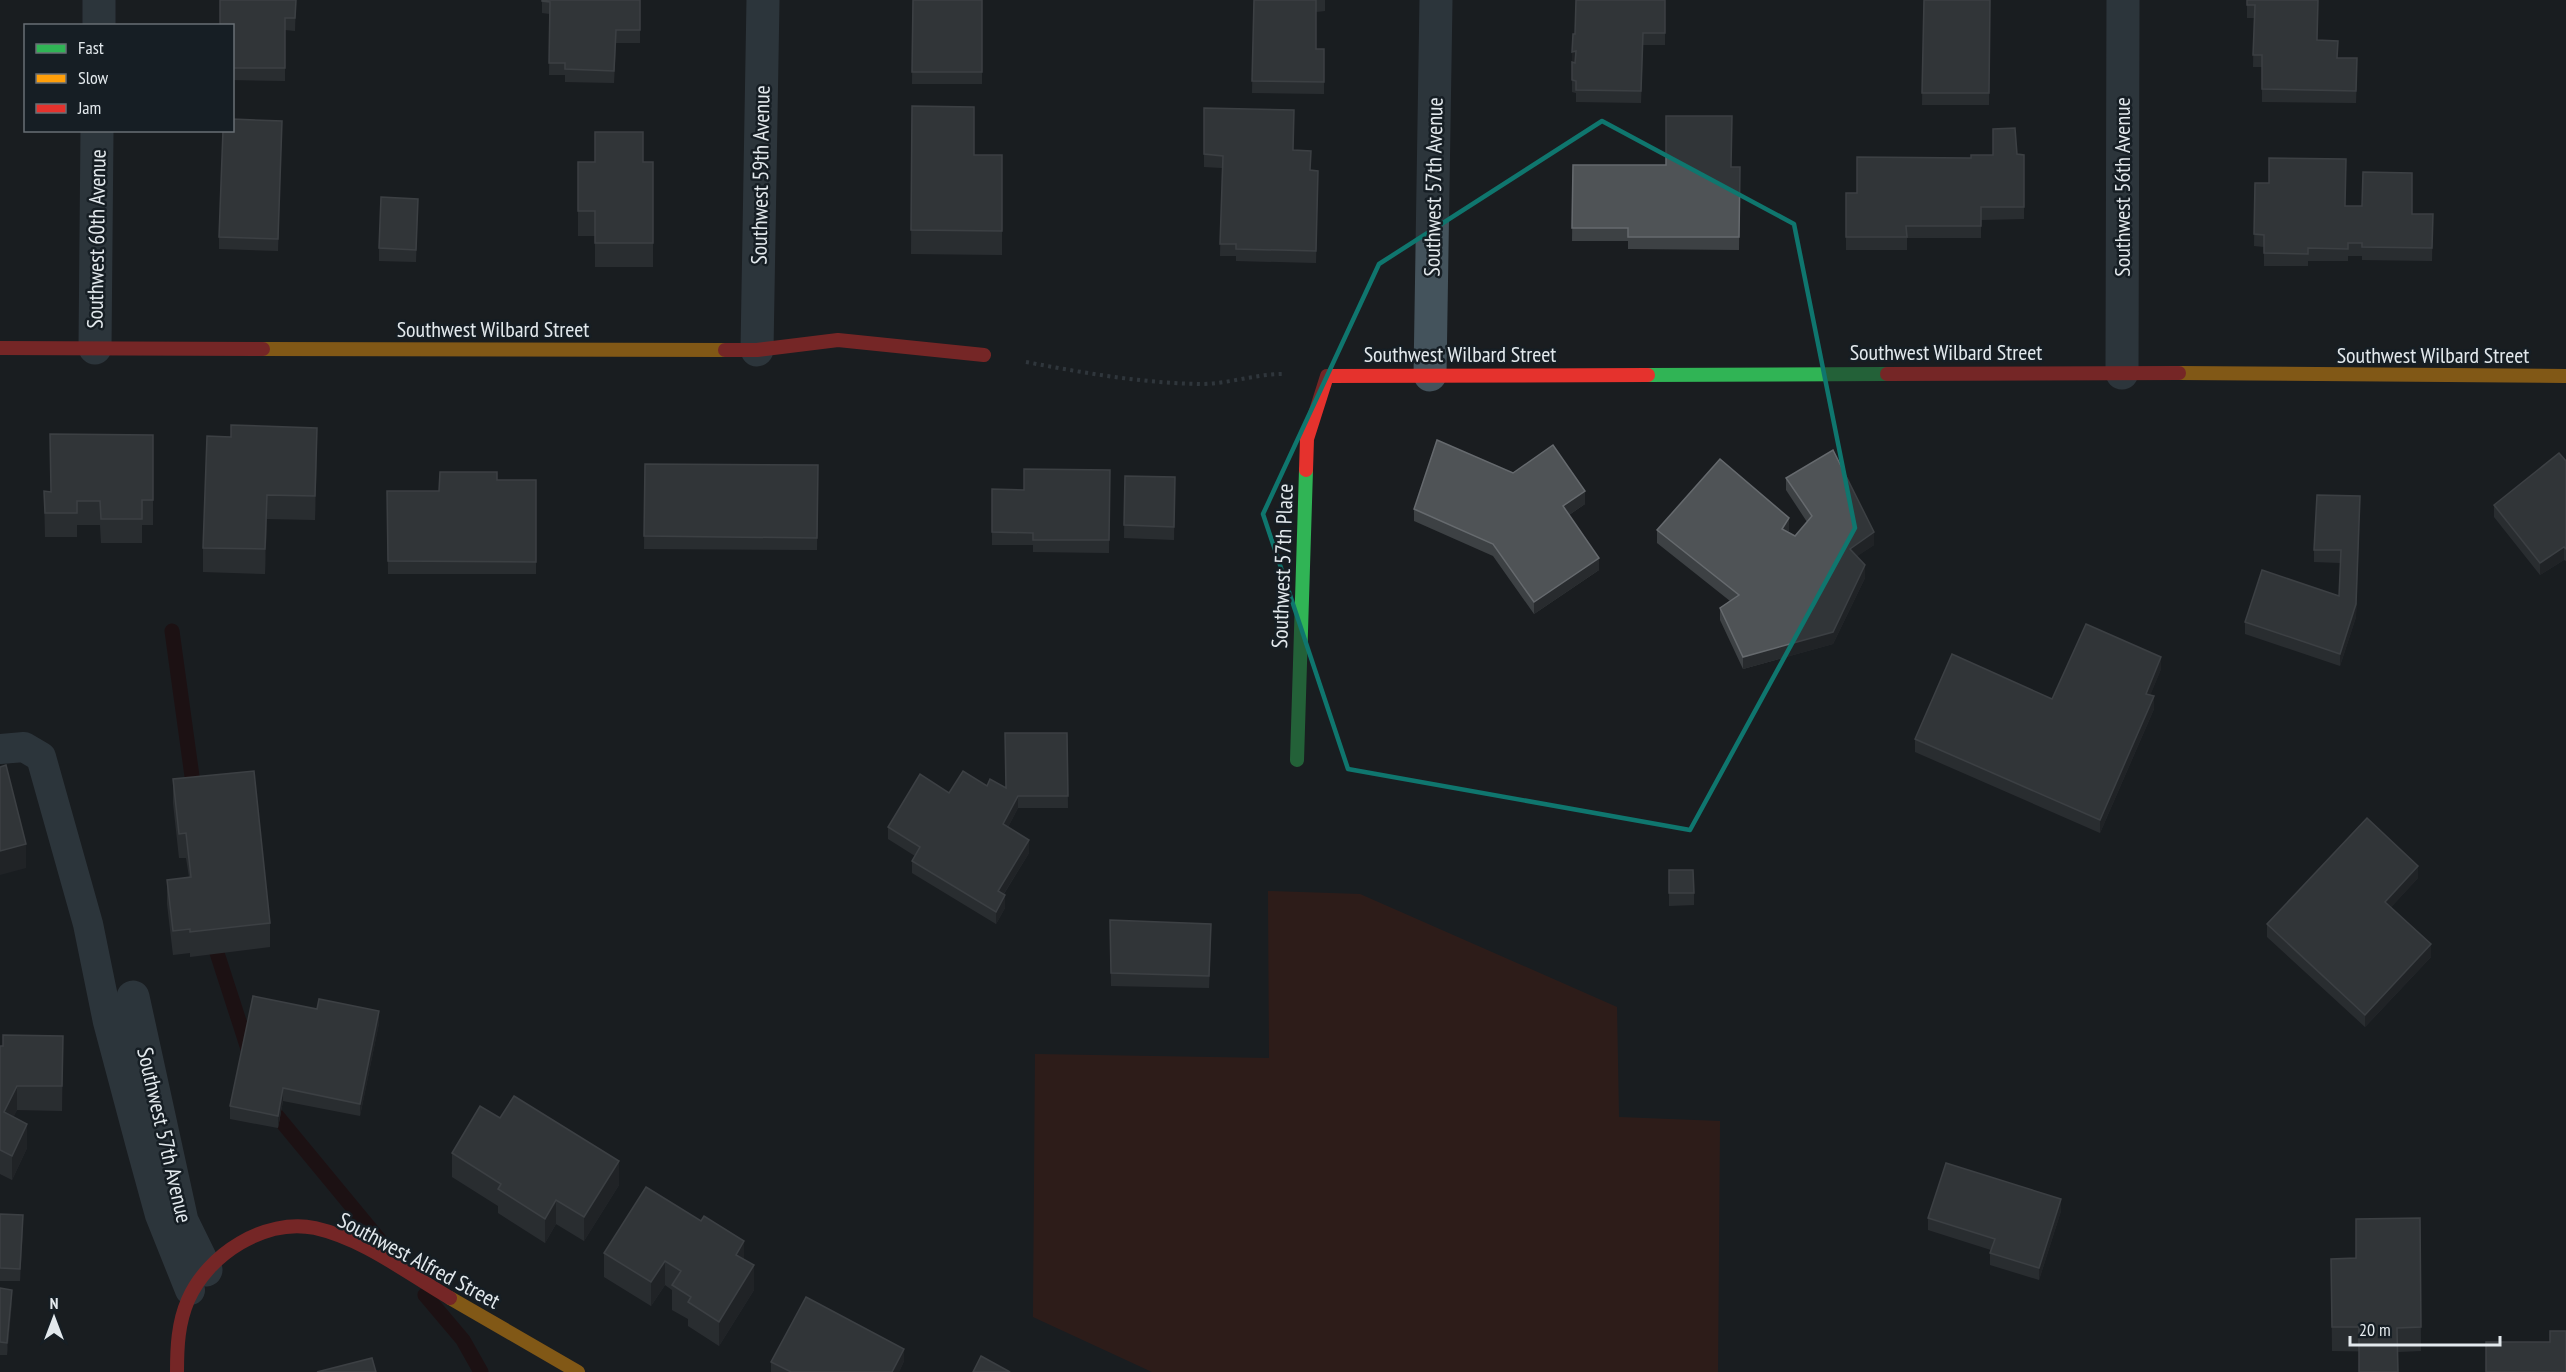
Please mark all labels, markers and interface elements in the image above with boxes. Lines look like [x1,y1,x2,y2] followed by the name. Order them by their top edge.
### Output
[24,24,234,132] legend
[78,36,104,59] text: Fast
[78,66,109,89] text: Slow
[744,85,776,265] street label: Southwest 59th Avenue
[77,96,101,119] text: Jam
[1417,97,1449,277] street label: Southwest 57th Avenue
[2108,97,2136,277] street label: Southwest 56th Avenue
[80,149,112,329] street label: Southwest 60th Avenue
[397,315,589,343] street label: Southwest Wilbard Street
[1850,338,2042,366] street label: Southwest Wilbard Street
[1364,340,1556,368] street label: Southwest Wilbard Street
[2337,341,2529,369] street label: Southwest Wilbard Street
[1265,483,1299,649] street label: Southwest 57th Place
[131,1045,199,1225] street label: Southwest 57th Avenue
[333,1205,505,1315] street label: Southwest Alfred Street
[24,1288,84,1348] north arrow
[50,1293,58,1313] text: N
[2350,1309,2500,1347] scale bar
[2359,1318,2391,1341] text: 20 m

